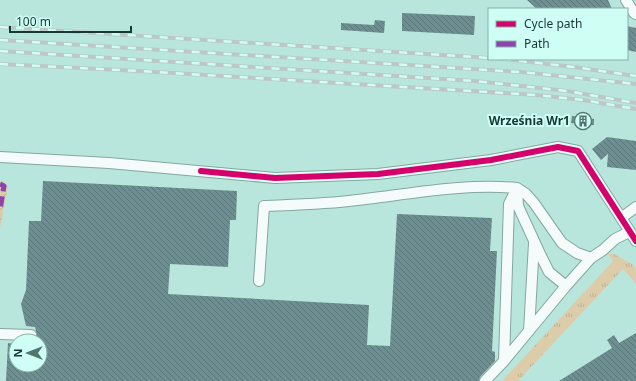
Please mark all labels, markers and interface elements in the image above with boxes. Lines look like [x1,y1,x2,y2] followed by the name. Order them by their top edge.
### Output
[10,8,131,34] scale bar
[488,8,628,60] legend
[16,13,51,30] text: 100 m
[524,15,582,32] text: Cycle path
[524,35,550,52] text: Path
[573,111,593,131] building icon: Września Wr1
[489,112,570,129] place label: Września Wr1
[8,333,48,373] north arrow
[10,349,25,357] text: N

